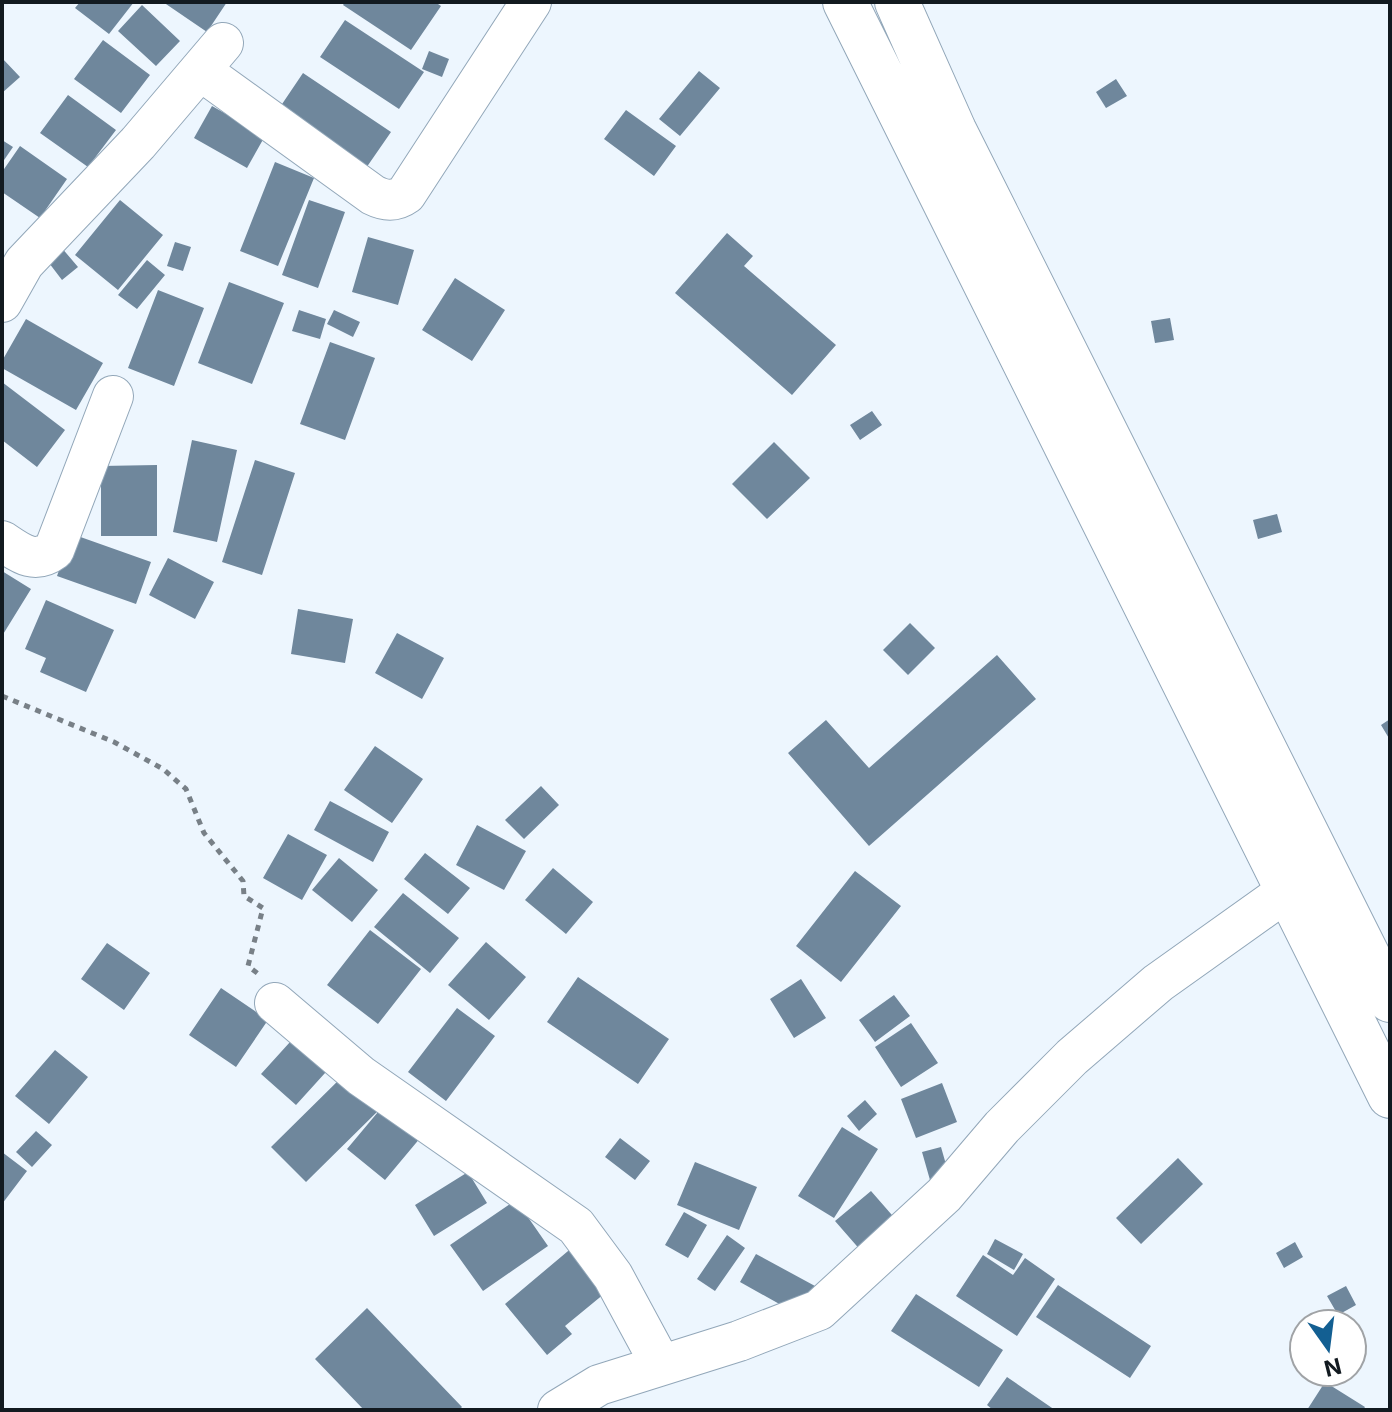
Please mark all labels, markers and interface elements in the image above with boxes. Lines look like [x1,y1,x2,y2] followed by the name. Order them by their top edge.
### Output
[1288,1308,1368,1388] north arrow
[1322,1353,1344,1382] text: N

